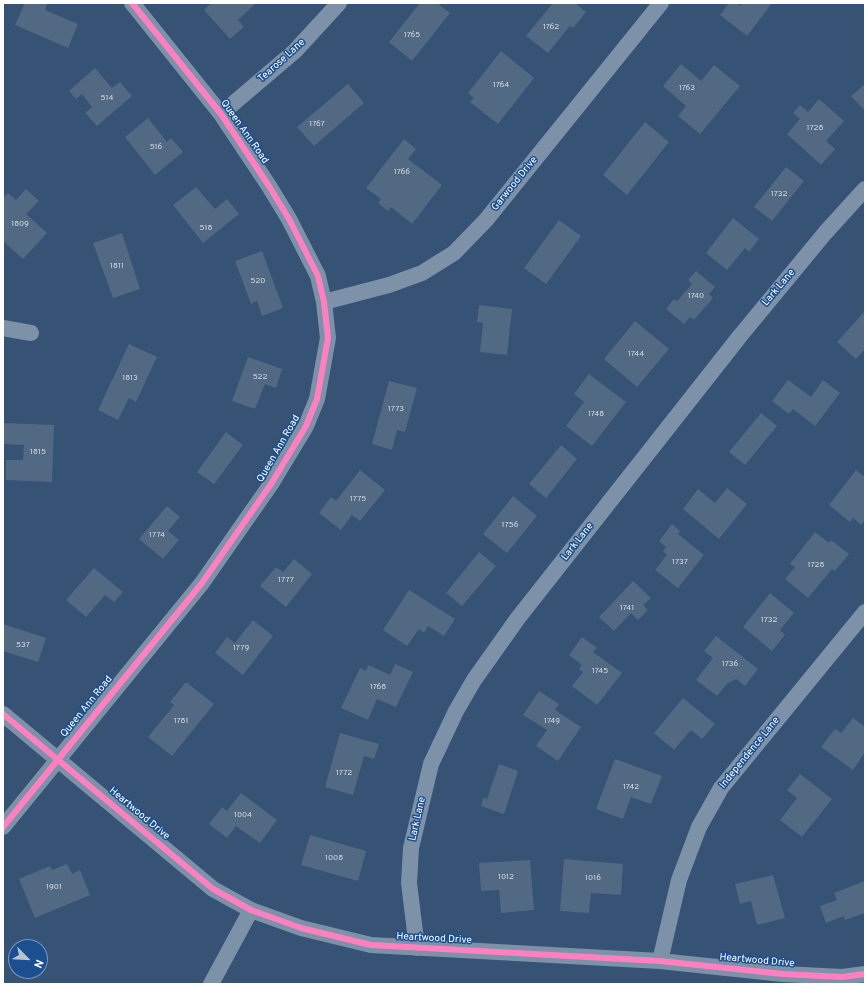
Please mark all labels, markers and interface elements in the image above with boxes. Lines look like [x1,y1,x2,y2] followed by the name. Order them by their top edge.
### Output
[543,22,559,32] house number: 1762
[404,30,420,40] house number: 1765
[256,37,308,85] street label: Tearose Lane
[493,80,509,90] house number: 1764
[679,83,695,93] house number: 1763
[101,93,113,103] house number: 514
[217,98,271,166] street label: Queen Ann Road
[309,119,325,129] house number: 1767
[807,123,823,133] house number: 1728
[150,142,162,152] house number: 516
[489,154,541,214] street label: Garwood Drive
[394,167,410,177] house number: 1766
[771,189,787,199] house number: 1732
[11,219,29,229] house number: 1809
[200,223,212,233] house number: 518
[110,261,124,271] house number: 1811
[760,267,798,309] street label: Lark Lane
[251,276,265,286] house number: 520
[688,291,704,301] house number: 1740
[628,349,644,359] house number: 1744
[253,372,267,382] house number: 522
[122,373,138,383] house number: 1813
[388,404,404,414] house number: 1773
[588,409,604,419] house number: 1748
[255,413,303,485] street label: Queen Ann Road
[30,447,46,457] house number: 1815
[350,494,366,504] house number: 1775
[502,520,518,530] house number: 1756
[560,521,596,563] street label: Lark Lane
[149,530,165,540] house number: 1774
[672,557,688,567] house number: 1737
[808,560,824,570] house number: 1728
[278,575,294,585] house number: 1777
[620,603,634,613] house number: 1741
[761,615,777,625] house number: 1732
[16,640,30,650] house number: 537
[233,643,249,653] house number: 1779
[722,659,738,669] house number: 1736
[592,666,608,676] house number: 1745
[59,674,115,740] street label: Queen Ann Road
[370,682,386,692] house number: 1768
[717,715,783,791] street label: Independence Lane
[174,716,188,726] house number: 1781
[544,716,560,726] house number: 1749
[336,768,352,778] house number: 1772
[623,782,639,792] house number: 1742
[106,785,172,843] street label: Heartwood Drive
[407,796,429,842] street label: Lark Lane
[234,810,252,820] house number: 1004
[325,853,343,863] house number: 1008
[498,872,514,882] house number: 1012
[585,873,601,883] house number: 1016
[46,882,62,892] house number: 1901
[396,931,472,947] street label: Heartwood Drive
[8,939,48,979] north arrow
[719,952,795,970] street label: Heartwood Drive
[30,957,46,970] text: N

